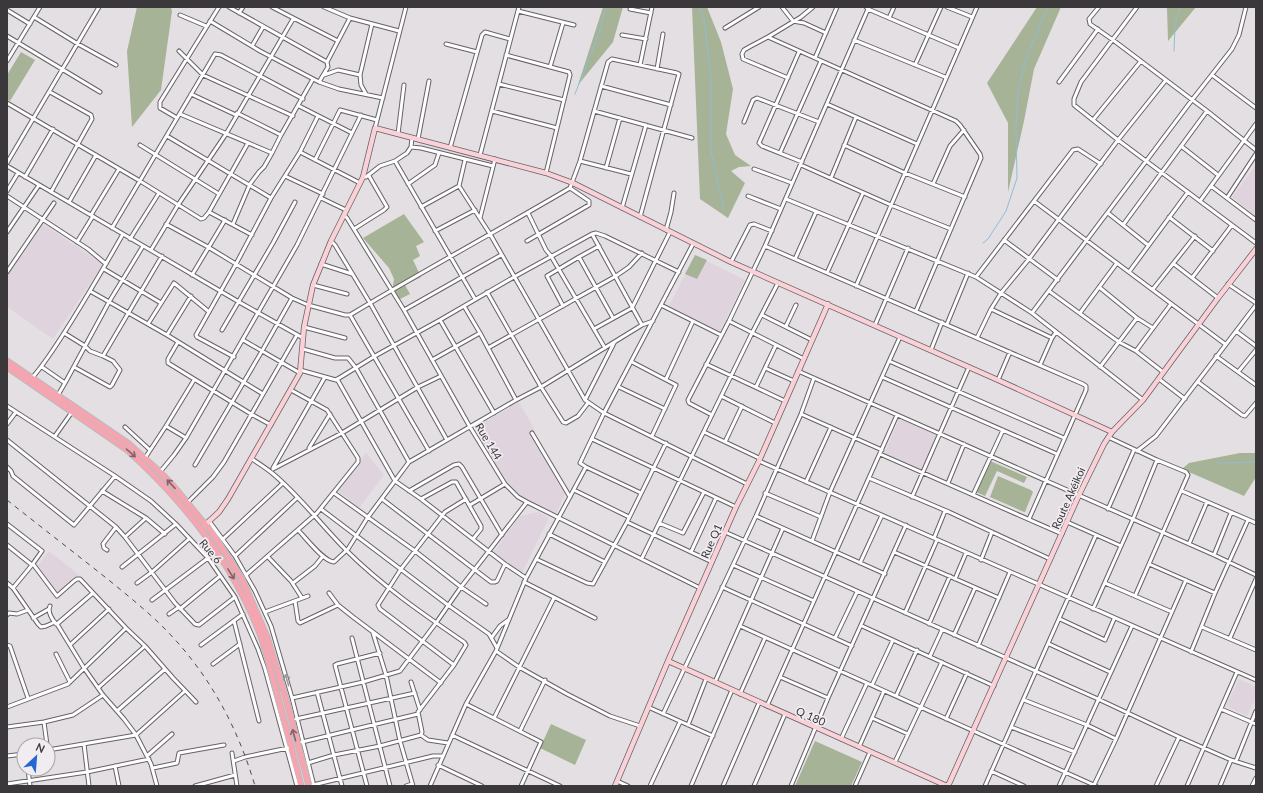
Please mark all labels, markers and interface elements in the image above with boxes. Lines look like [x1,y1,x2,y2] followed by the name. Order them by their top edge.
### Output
[473,420,505,462] street label: Rue 144
[125,449,136,458] one-way arrow
[1049,465,1088,531] street label: Route Akéikoi
[166,479,176,489] one-way arrow
[698,522,724,560] street label: Rue Q1
[197,536,225,566] street label: Rue 6
[228,568,236,580] one-way arrow
[282,674,290,687] one-way arrow
[794,704,828,728] street label: Q 180
[290,729,298,742] one-way arrow
[16,737,56,777] north arrow
[34,740,47,755] text: N

